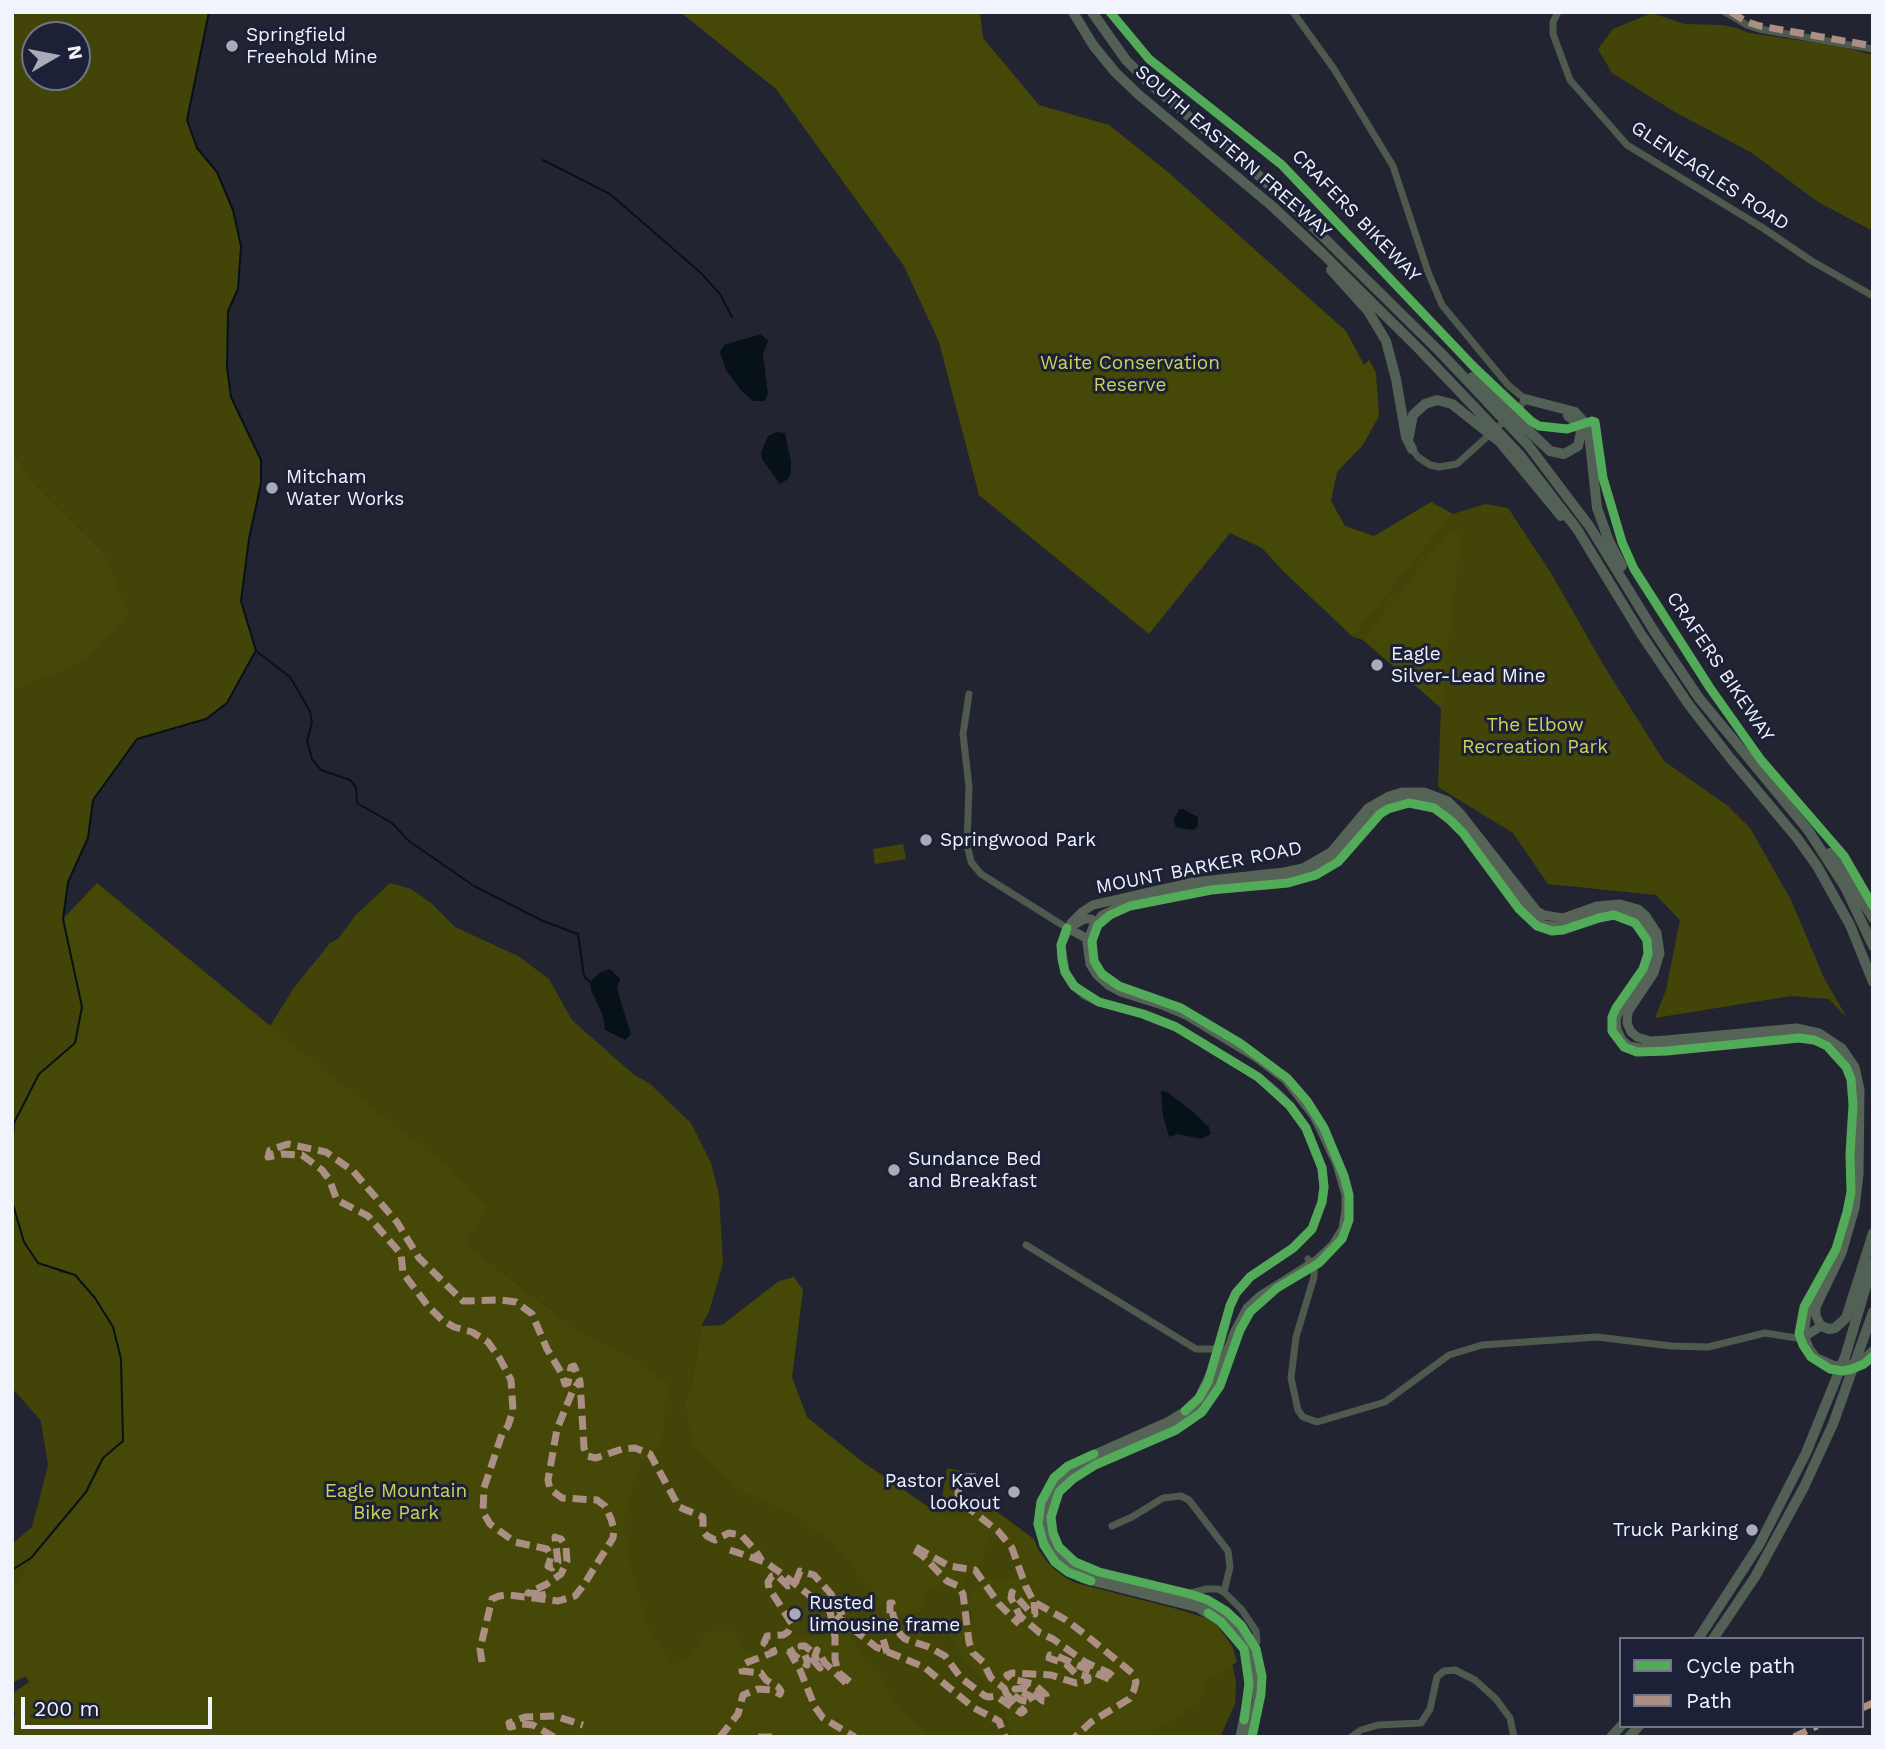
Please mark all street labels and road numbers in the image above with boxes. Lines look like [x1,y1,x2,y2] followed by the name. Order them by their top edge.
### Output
[1130,61,1336,243] street label: SOUTH EASTERN FREEWAY
[1627,116,1793,236] street label: GLENEAGLES ROAD
[1287,145,1425,287] street label: CRAFERS BIKEWAY
[1661,588,1779,746] street label: CRAFERS BIKEWAY
[1094,837,1304,899] street label: MOUNT BARKER ROAD

